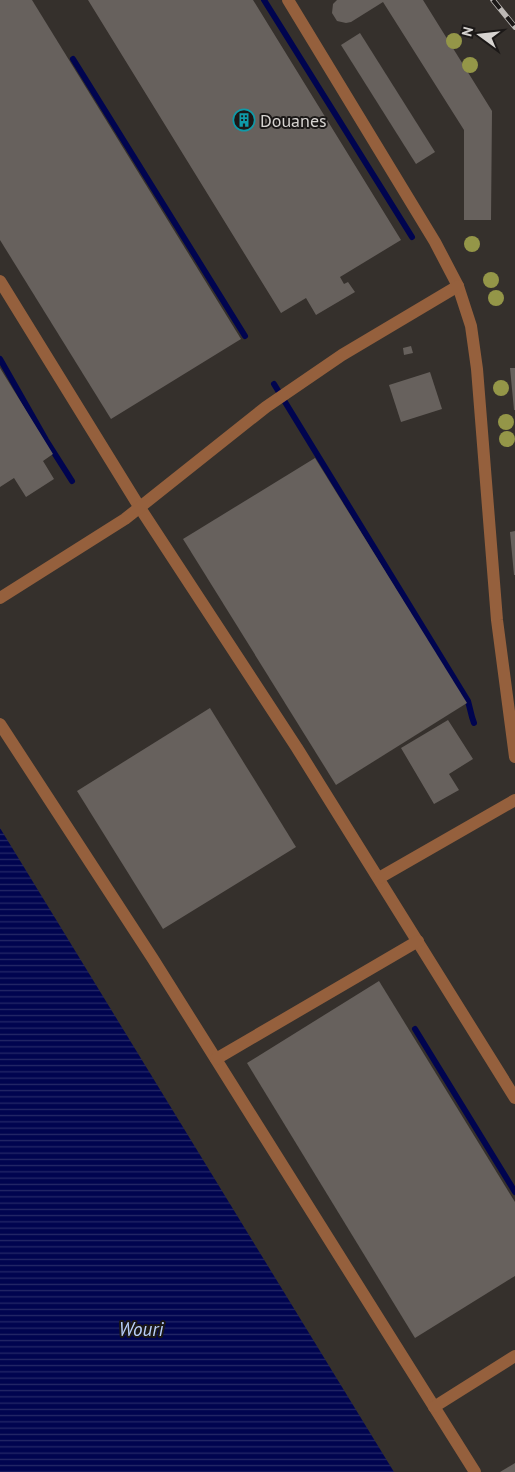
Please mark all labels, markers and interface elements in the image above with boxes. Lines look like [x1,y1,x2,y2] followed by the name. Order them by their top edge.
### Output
[455,10,505,60] north arrow
[458,25,477,38] text: N
[232,108,256,132] building icon: Douanes
[260,109,327,132] place label: Douanes
[119,1317,164,1341] water label: Wouri

